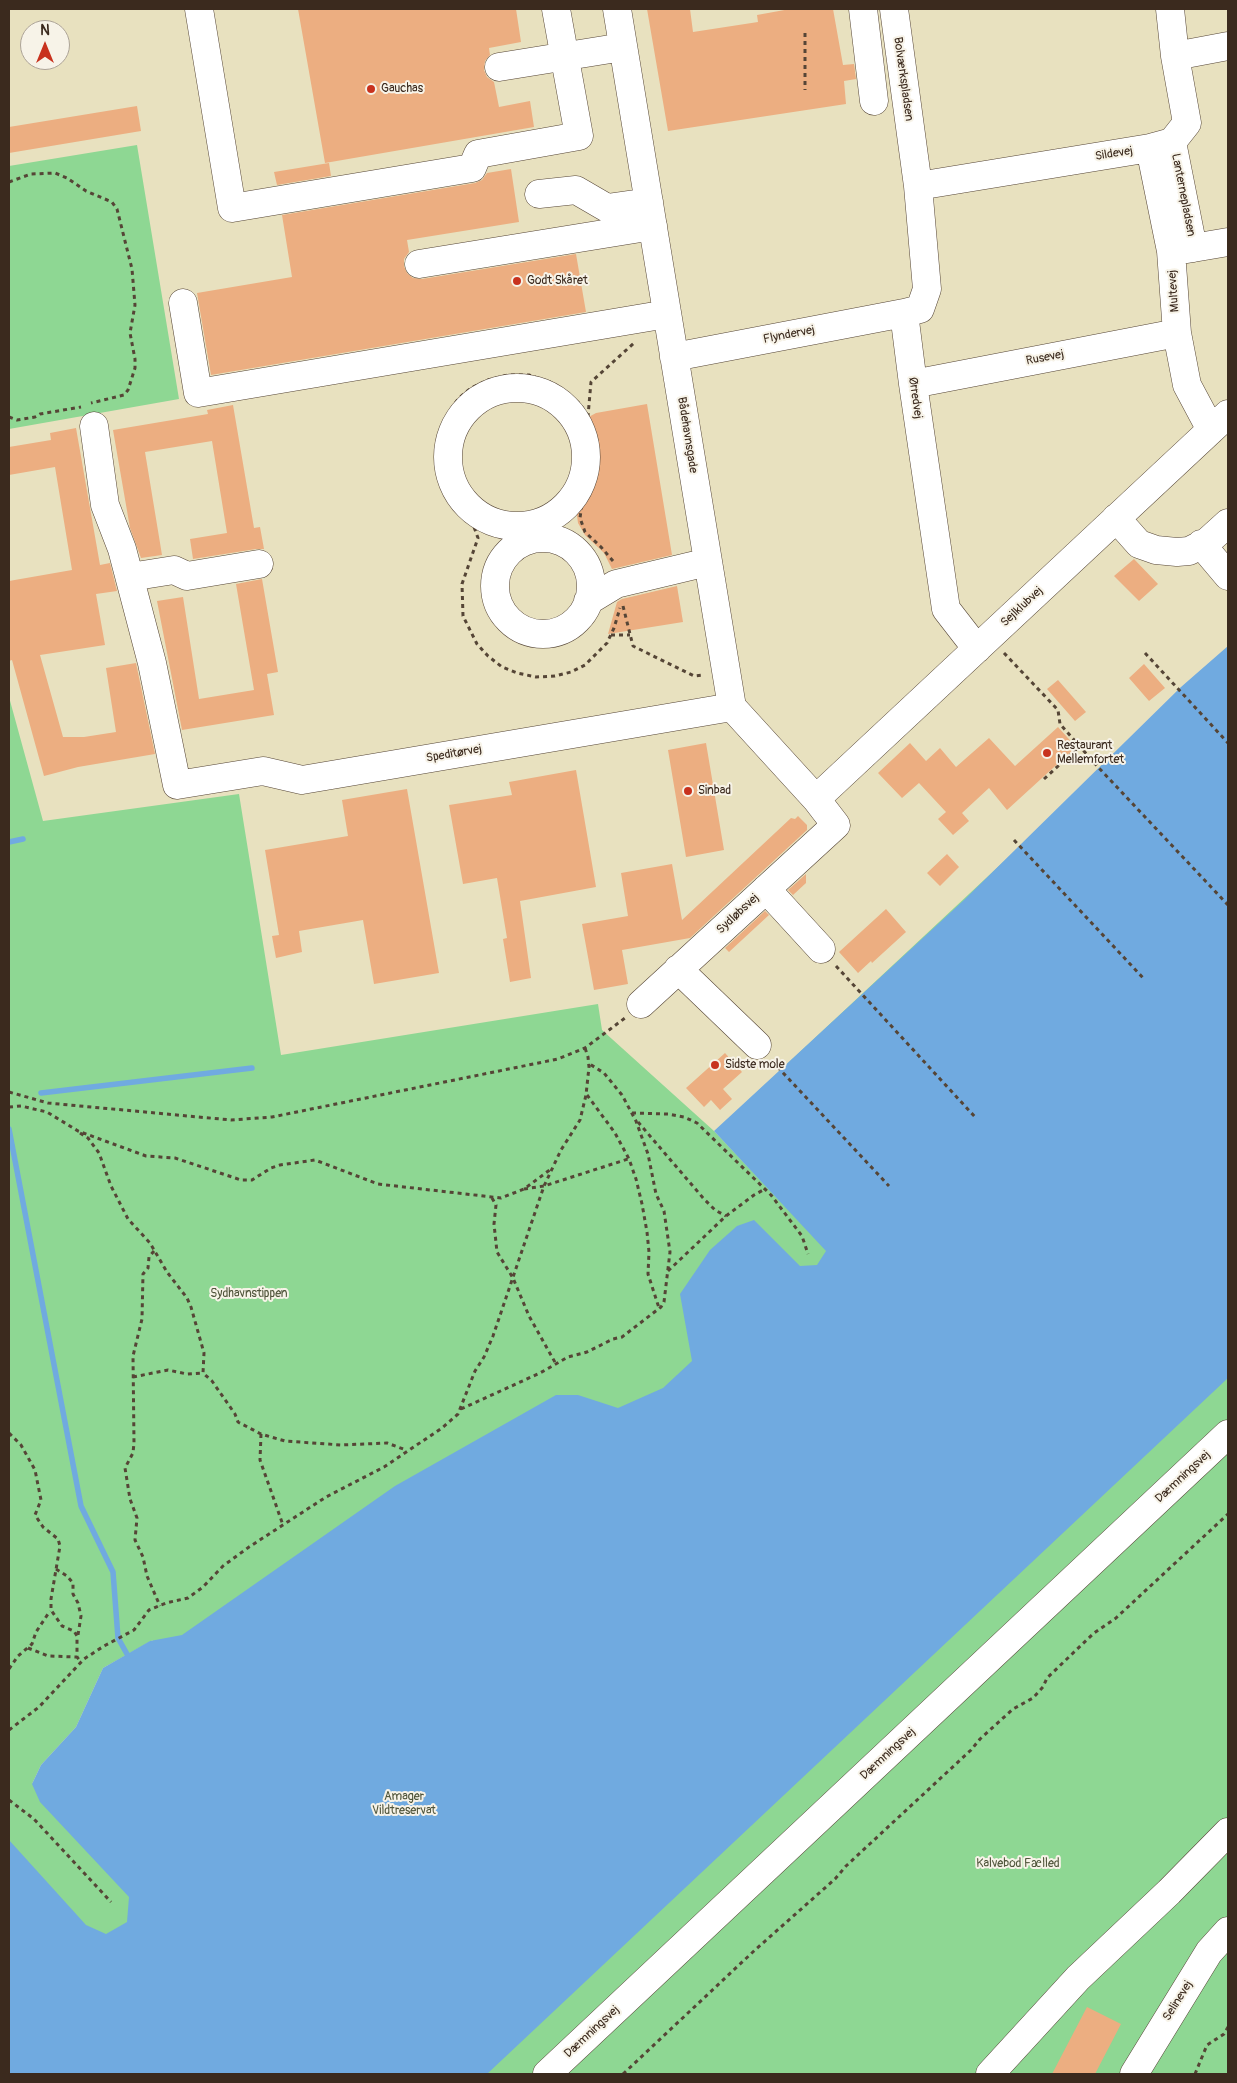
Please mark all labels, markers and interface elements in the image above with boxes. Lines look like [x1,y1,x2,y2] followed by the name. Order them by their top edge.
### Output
[20,20,70,70] north arrow
[40,22,50,39] text: N
[890,36,916,122] street label: Bolværkspladsen
[381,82,423,96] place label: Gauchas
[365,83,377,95] marker: Gauchas
[1094,144,1134,164] street label: Sildevej
[1168,152,1198,238] street label: Lanternepladsen
[1165,269,1183,313] street label: Multevej
[527,274,588,288] place label: Godt Skåret
[511,275,523,287] marker: Godt Skåret
[762,323,816,347] street label: Flyndervej
[1025,347,1065,369] street label: Rusevej
[905,376,925,420] street label: Ørredvej
[674,396,700,474] street label: Bådehavnsgade
[998,584,1046,630] street label: Sejlklubvej
[1057,739,1124,767] place label: Restaurant Mellemfortet
[425,742,483,766] street label: Speditørvej
[1041,747,1053,759] marker: Restaurant Mellemfortet
[698,784,731,798] place label: Sinbad
[682,785,694,797] marker: Sinbad
[714,891,762,937] street label: Sydløbsvej
[725,1058,785,1072] place label: Sidste mole
[709,1059,721,1071] marker: Sidste mole
[210,1287,288,1301] park label: Sydhavnstippen
[1152,1448,1214,1506] street label: Dæmningsvej
[857,1725,919,1783] street label: Dæmningsvej
[372,1790,436,1818] park label: Amager Vildtreservat
[976,1857,1060,1871] park label: Kalvebod Fælled
[1160,1978,1196,2024] street label: Selinevej
[561,2003,623,2061] street label: Dæmningsvej

